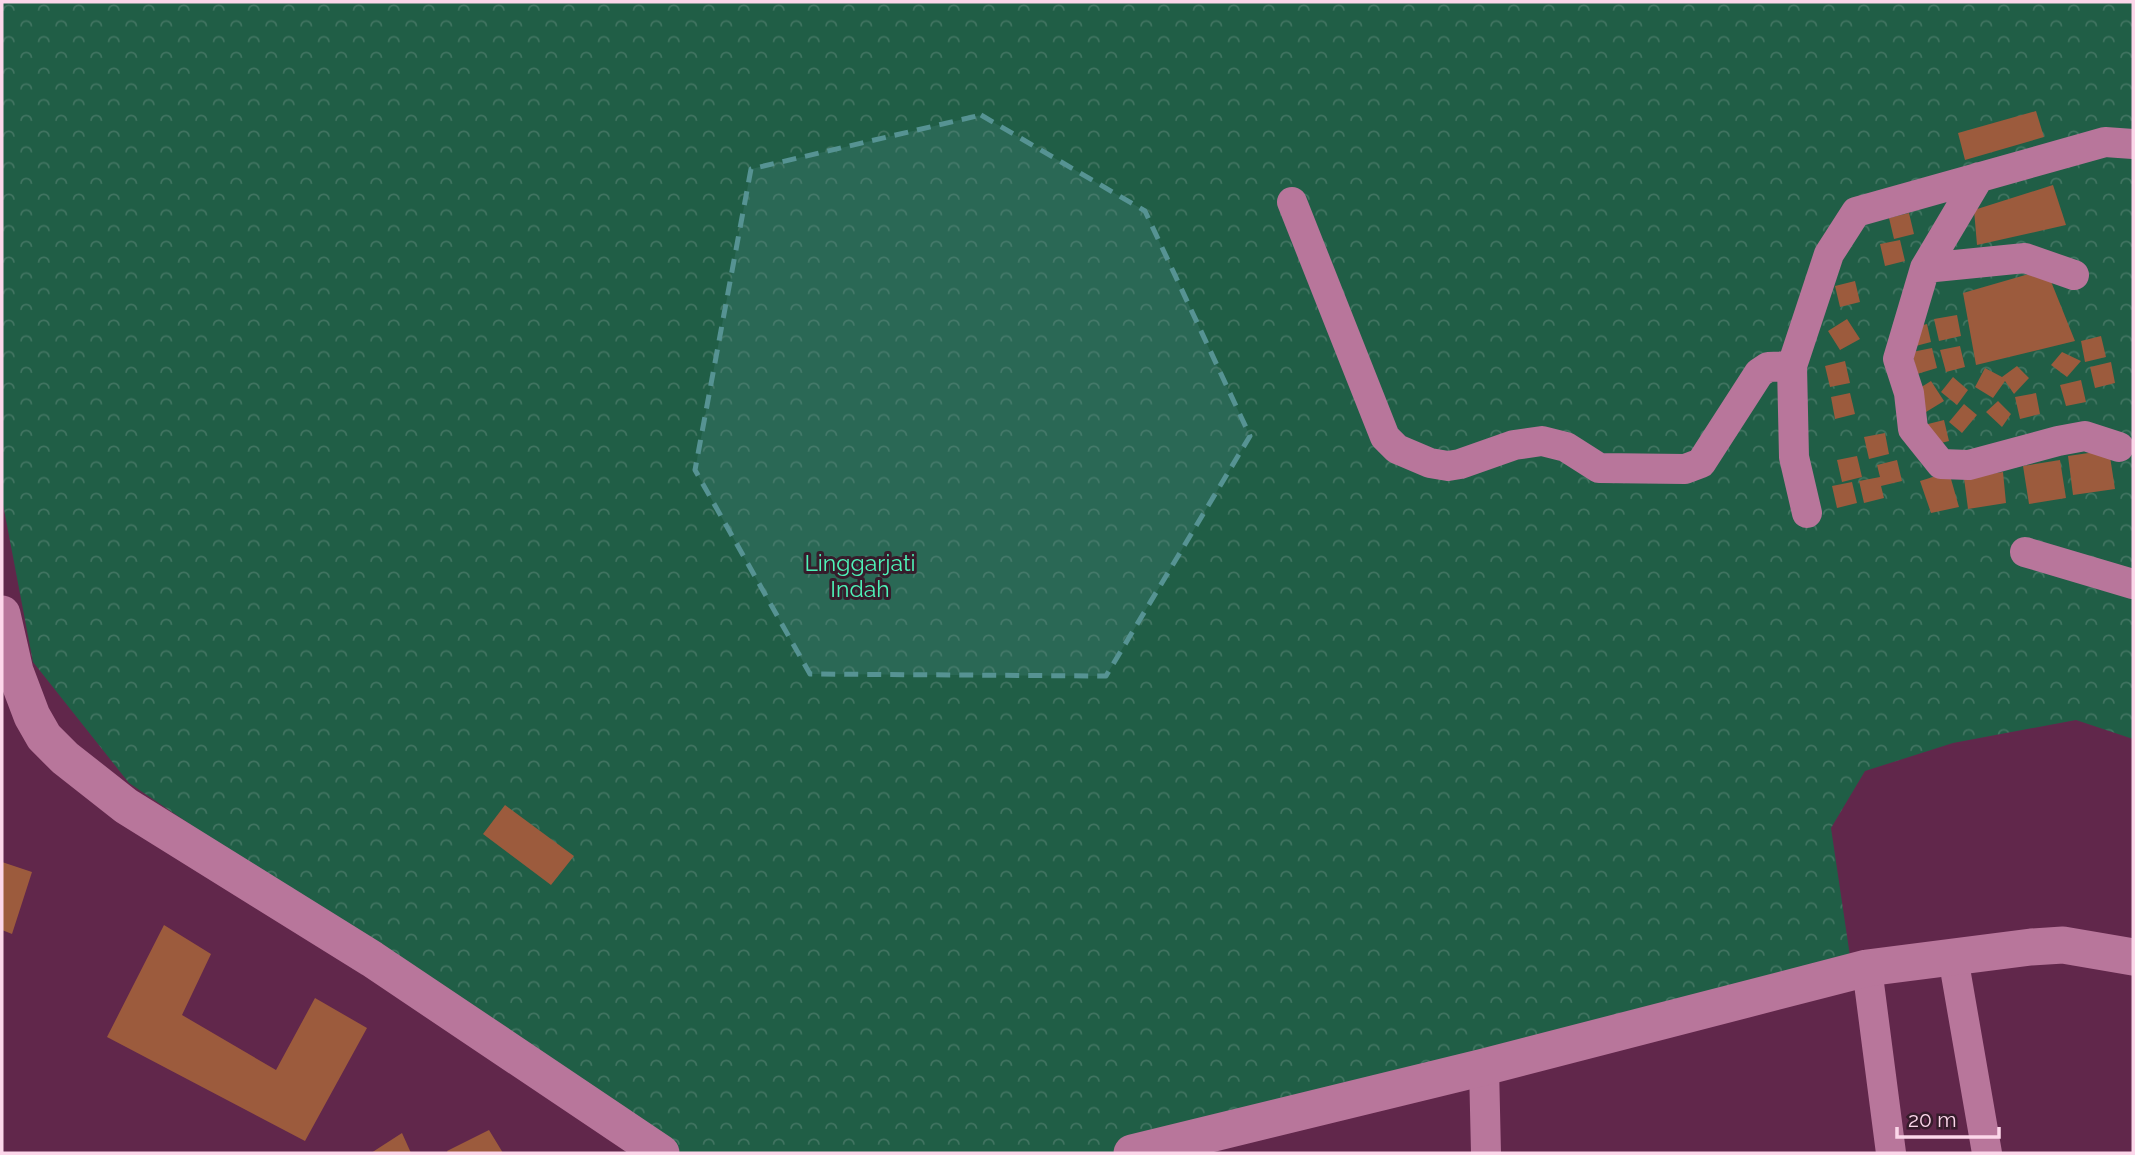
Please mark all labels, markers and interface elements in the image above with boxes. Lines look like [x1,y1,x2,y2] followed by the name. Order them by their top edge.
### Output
[804,549,916,602] park label: Linggarjati Indah
[1897,1096,1998,1140] scale bar
[1908,1107,1956,1132] text: 20 m

